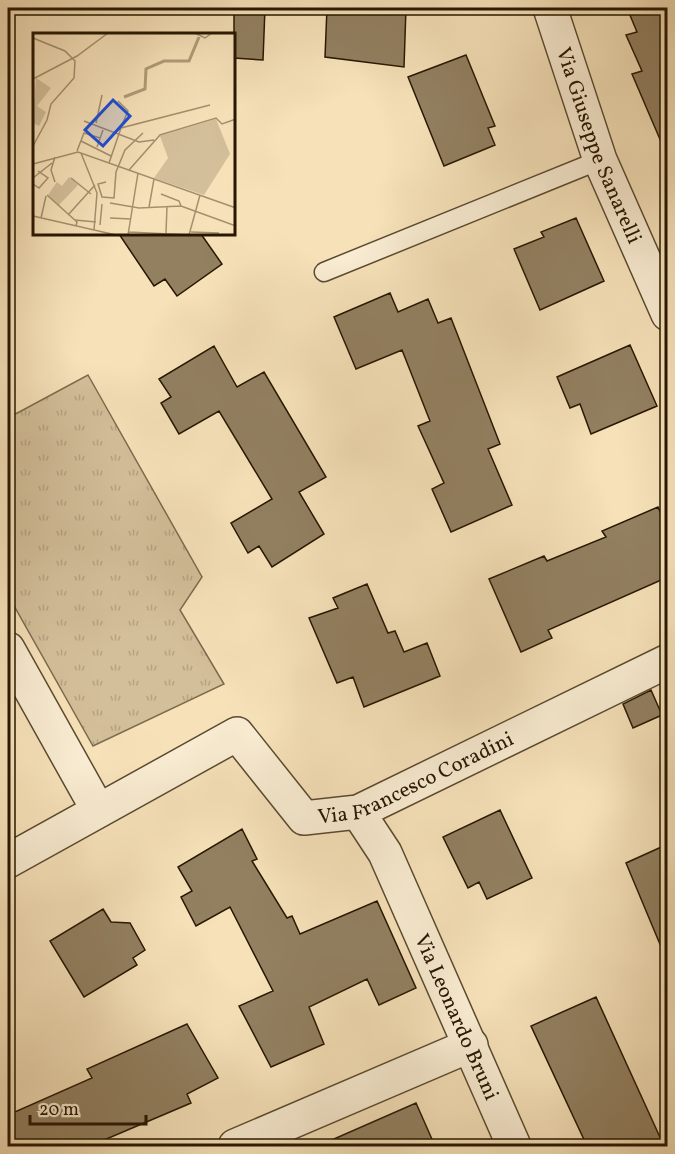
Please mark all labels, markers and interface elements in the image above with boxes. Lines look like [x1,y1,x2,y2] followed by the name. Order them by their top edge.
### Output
[33,33,236,236] inset map
[548,44,648,249] street label: Via Giuseppe Sanarelli
[316,725,519,832] street label: Via Francesco Coradini
[406,930,505,1105] street label: Via Leonardo Bruni
[30,1088,146,1126] scale bar
[39,1098,79,1123] text: 20 m

